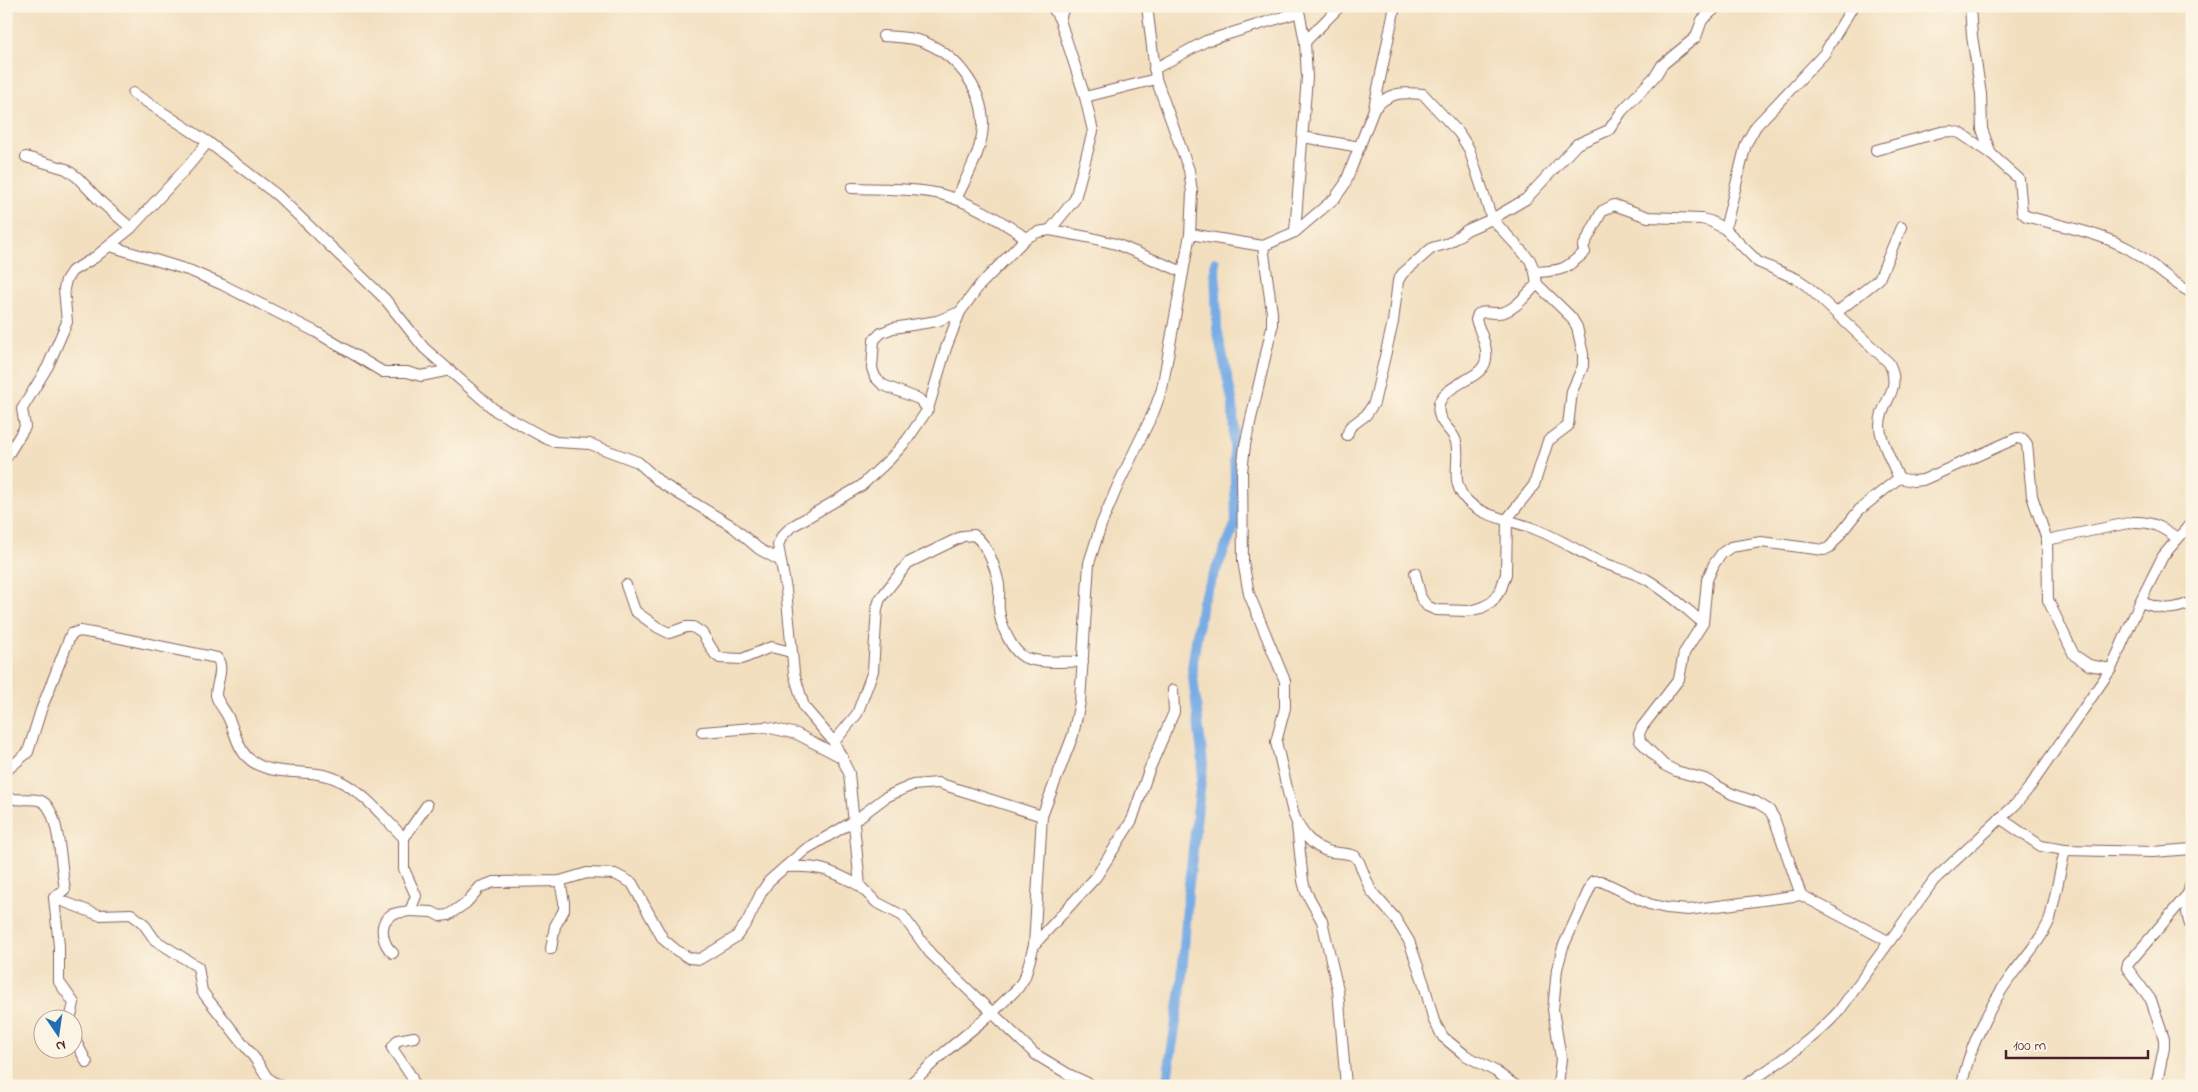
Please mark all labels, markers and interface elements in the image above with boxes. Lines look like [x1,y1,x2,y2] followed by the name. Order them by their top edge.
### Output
[32,1010,82,1060] north arrow
[2006,1027,2148,1059] scale bar
[54,1034,68,1056] text: N
[2013,1035,2046,1057] text: 100 m

